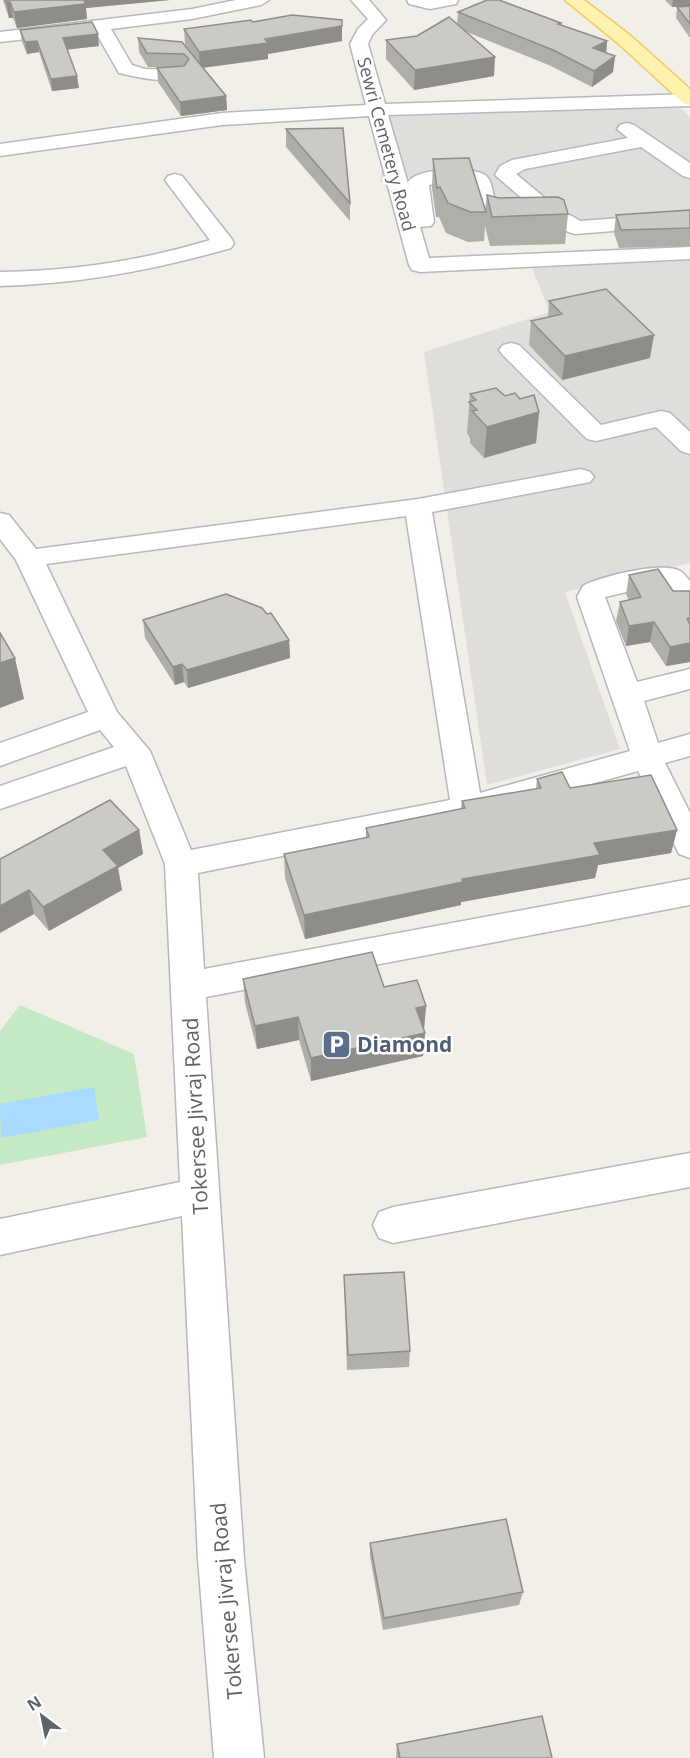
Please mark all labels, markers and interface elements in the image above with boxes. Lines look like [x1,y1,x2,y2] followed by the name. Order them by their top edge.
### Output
[352,54,422,234] street label: Sewri Cemetery Road
[176,1017,214,1215] street label: Tokersee Jivraj Road
[320,1028,352,1060] parking icon: Diamond
[357,1030,452,1058] place label: Diamond
[203,1502,249,1700] street label: Tokersee Jivraj Road
[12,1686,72,1746] north arrow
[23,1691,45,1716] text: N

